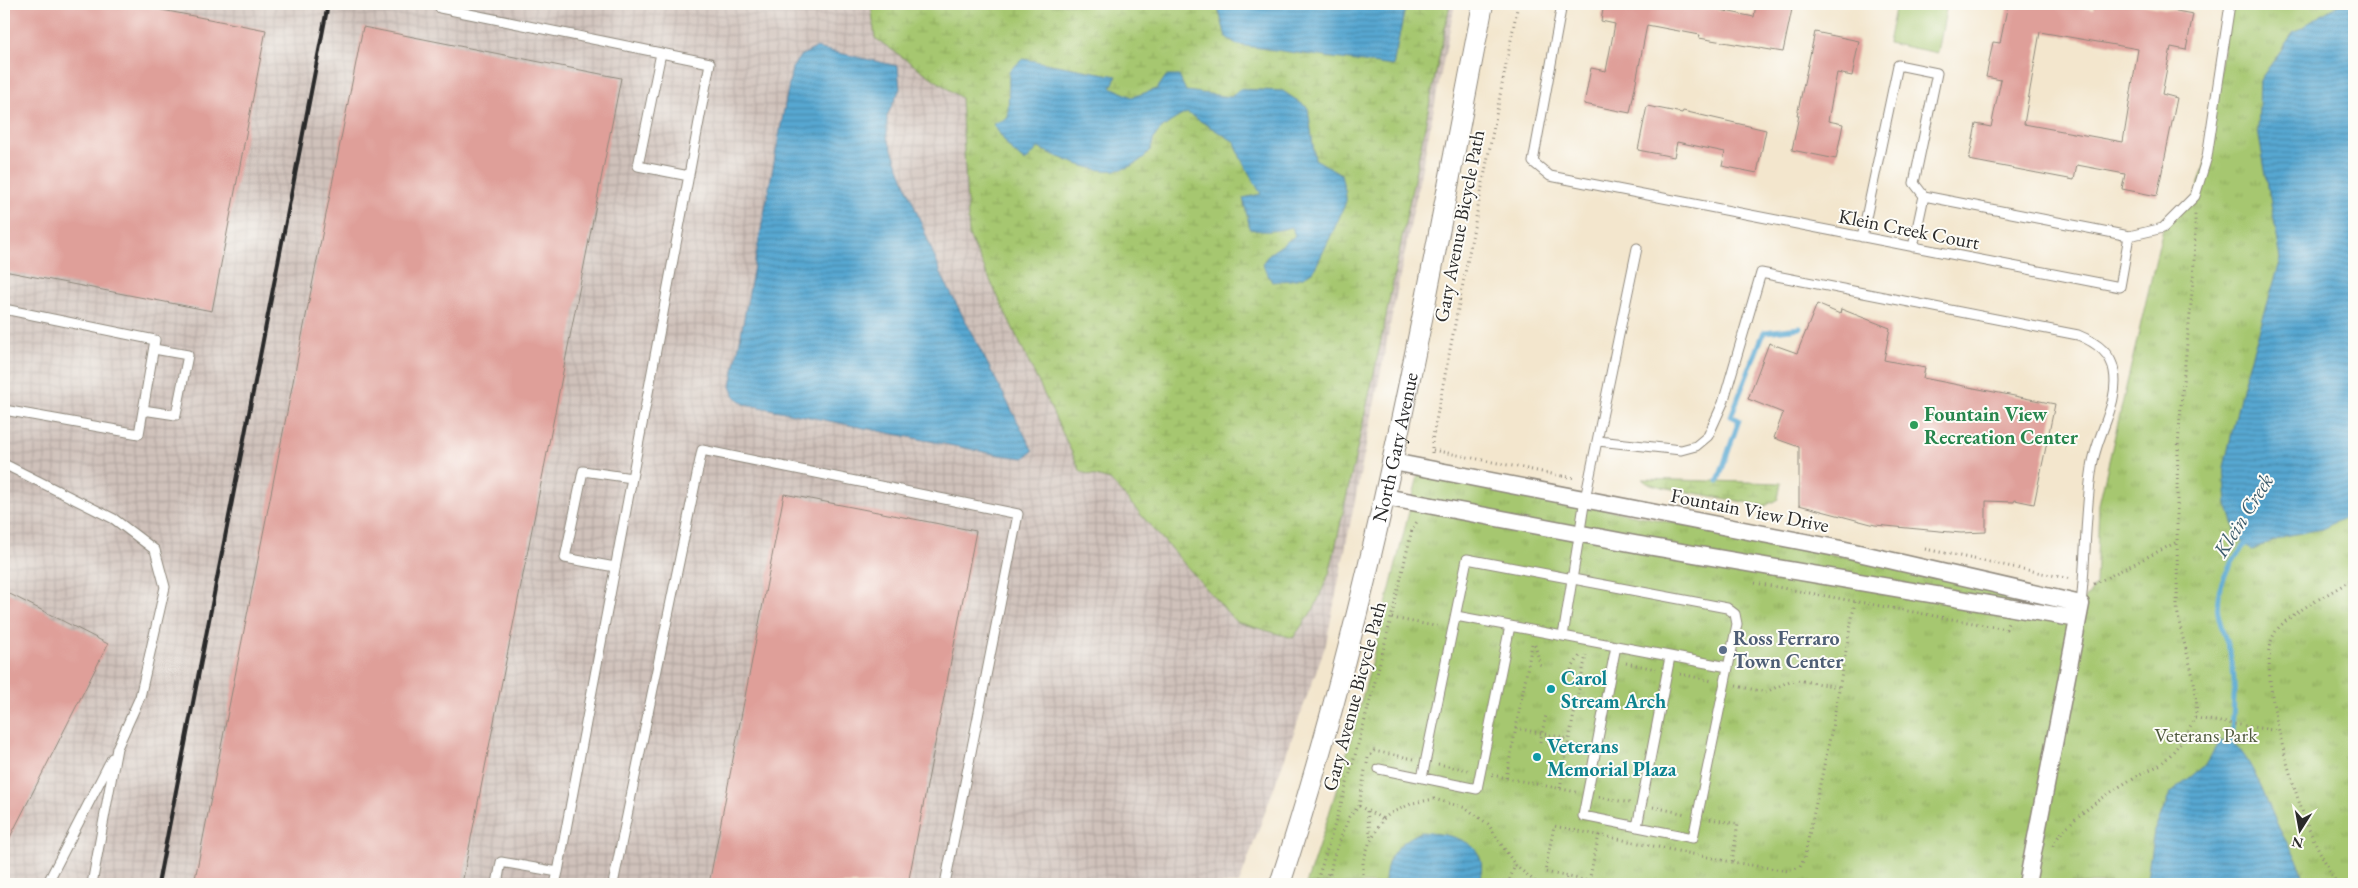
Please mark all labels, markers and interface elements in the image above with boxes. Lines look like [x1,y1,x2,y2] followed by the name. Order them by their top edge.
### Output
[1428,128,1490,324] street label: Gary Avenue Bicycle Path
[1836,203,1982,256] street label: Klein Creek Court
[1366,370,1424,524] street label: North Gary Avenue
[1924,401,2079,450] place label: Fountain View Recreation Center
[1908,419,1920,431] marker: Fountain View Recreation Center
[2206,468,2279,563] water label: Klein Creek
[1669,482,1831,538] street label: Fountain View Drive
[1316,598,1392,794] street label: Gary Avenue Bicycle Path
[1733,625,1844,674] place label: Ross Ferraro Town Center
[1717,644,1729,656] marker: Ross Ferraro Town Center
[1561,665,1666,714] place label: Carol Stream Arch
[1545,683,1557,695] marker: Carol Stream Arch
[2154,722,2258,748] park label: Veterans Park
[1547,733,1677,782] place label: Veterans Memorial Plaza
[1531,751,1543,763] marker: Veterans Memorial Plaza
[2276,806,2326,856] north arrow
[2290,833,2305,853] text: N

